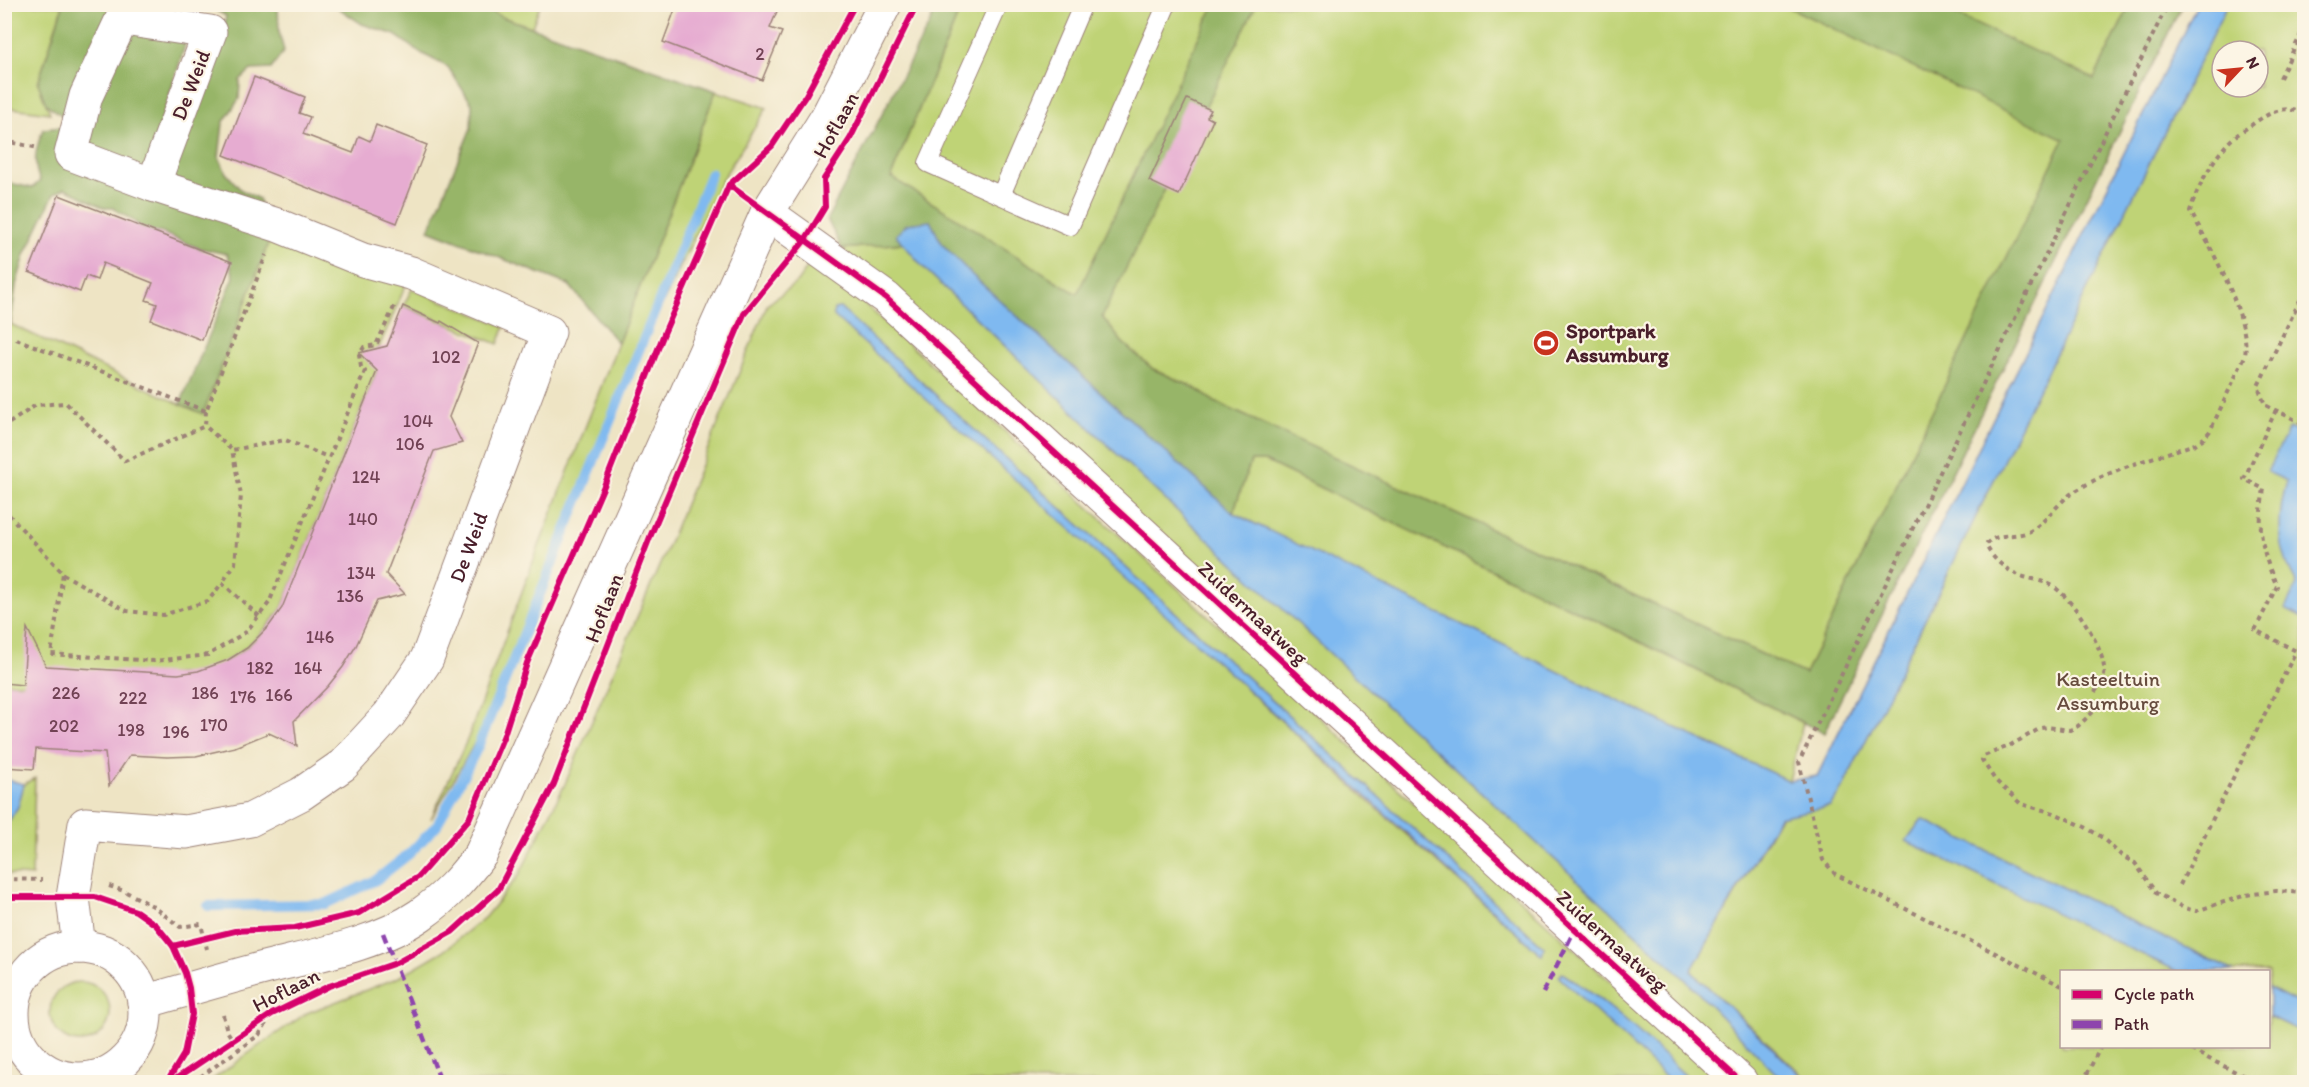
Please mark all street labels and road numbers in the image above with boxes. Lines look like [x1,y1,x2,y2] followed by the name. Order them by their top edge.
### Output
[166,46,216,124] street label: De Weid
[807,87,864,162] street label: Hoflaan
[444,508,493,586] street label: De Weid
[1193,556,1313,670] street label: Zuidermaatweg
[579,570,628,646] street label: Hoflaan
[1552,884,1673,997] street label: Zuidermaatweg
[248,962,324,1017] street label: Hoflaan

